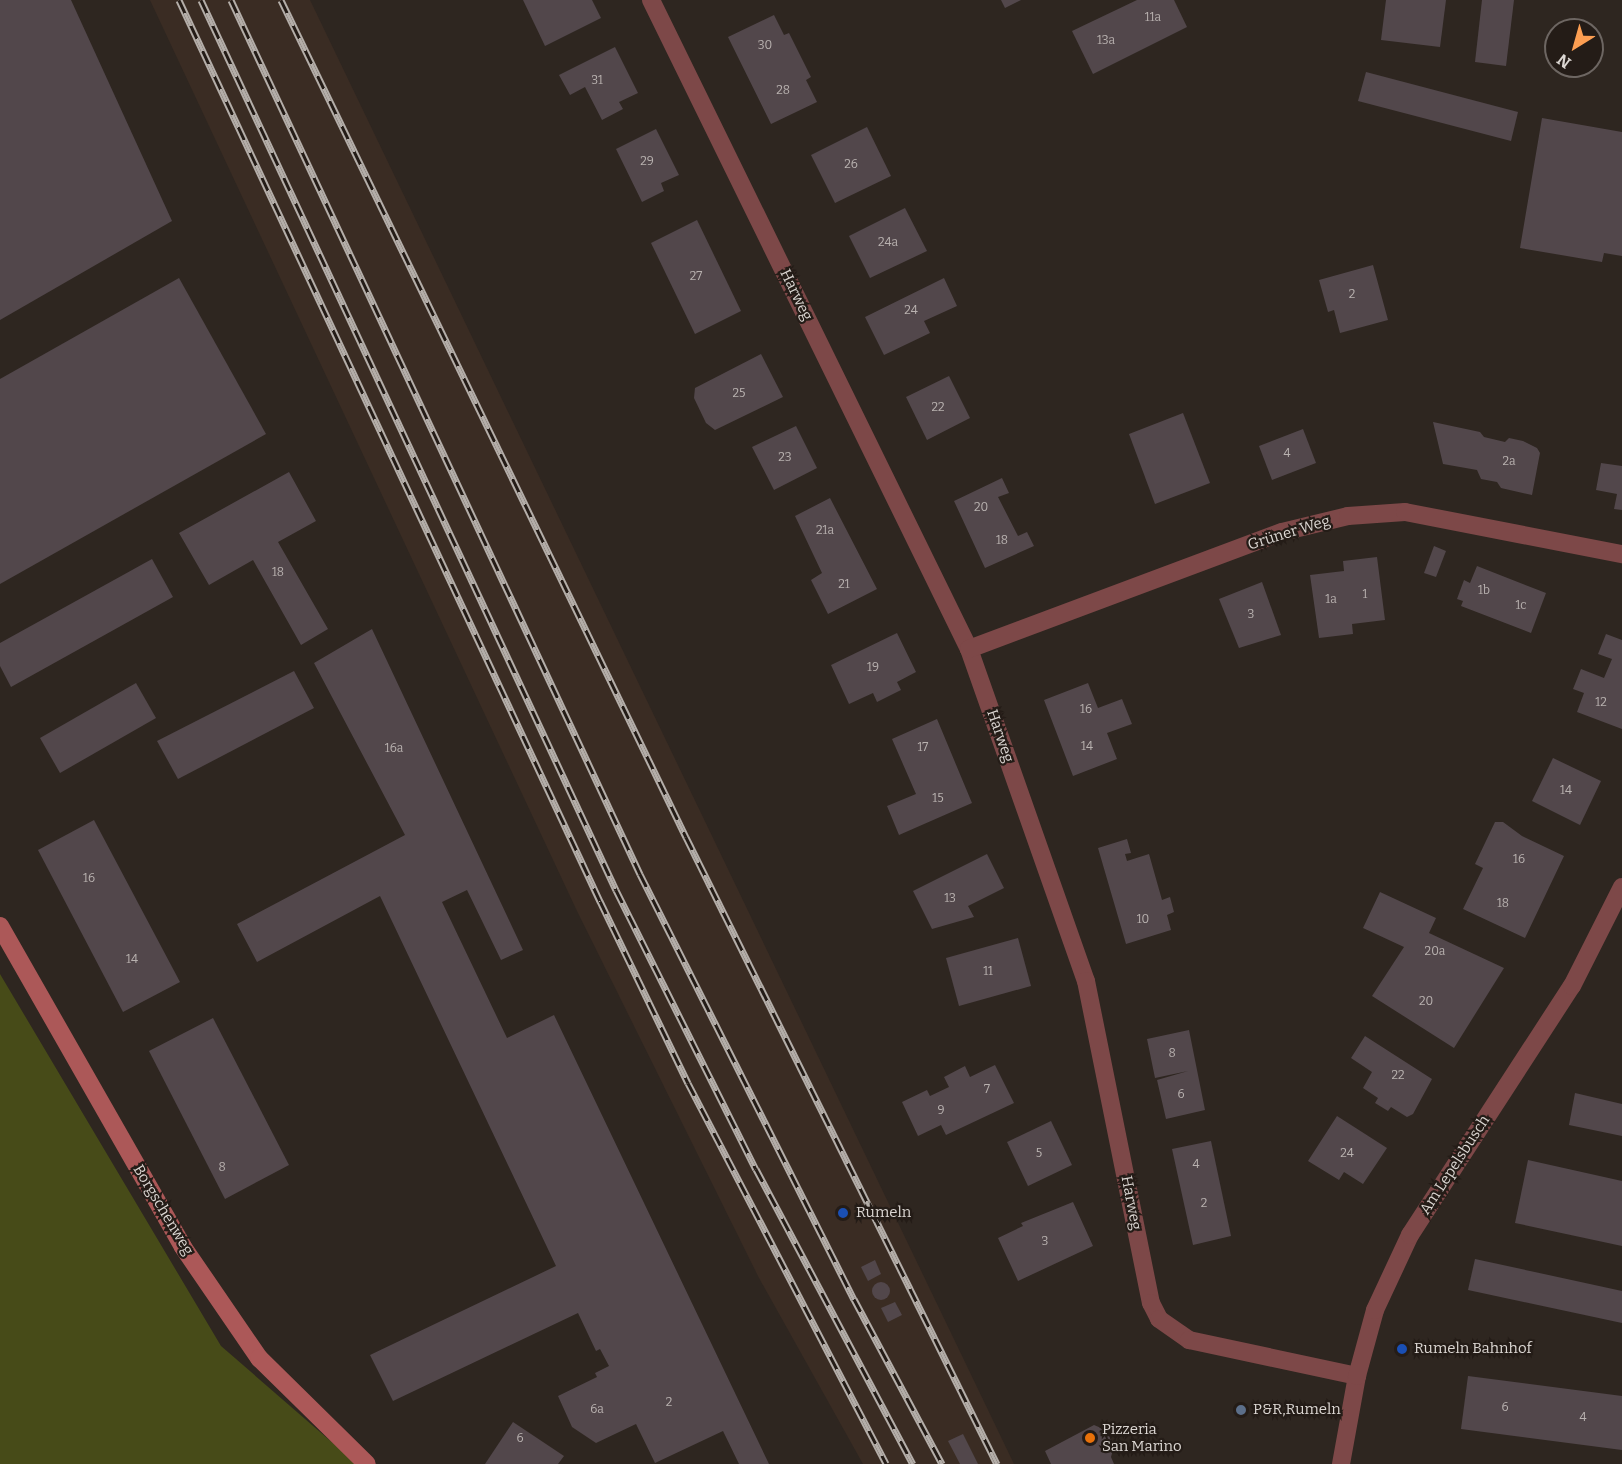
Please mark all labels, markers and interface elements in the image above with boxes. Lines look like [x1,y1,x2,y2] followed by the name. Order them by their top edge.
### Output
[1145,11,1161,25] house number: 11a
[1544,18,1604,78] north arrow
[1097,34,1115,48] house number: 13a
[758,39,772,53] house number: 30
[1553,50,1575,72] text: N
[591,74,603,88] house number: 31
[776,84,790,98] house number: 28
[640,155,654,169] house number: 29
[844,158,858,172] house number: 26
[878,236,898,250] house number: 24a
[776,266,816,324] street label: Harweg
[690,270,702,284] house number: 27
[1349,288,1355,302] house number: 2
[904,304,918,318] house number: 24
[733,387,745,401] house number: 25
[931,401,945,415] house number: 22
[1283,447,1291,461] house number: 4
[778,451,792,465] house number: 23
[1502,455,1516,469] house number: 2a
[974,501,988,515] house number: 20
[1246,512,1332,554] street label: Grüner Weg
[816,524,834,538] house number: 21a
[996,534,1008,548] house number: 18
[272,566,284,580] house number: 18
[838,578,850,592] house number: 21
[1478,584,1490,598] house number: 1b
[1363,588,1367,602] house number: 1
[1325,593,1337,607] house number: 1a
[1515,599,1527,613] house number: 1c
[1248,608,1254,622] house number: 3
[867,661,879,675] house number: 19
[1595,696,1607,710] house number: 12
[1080,703,1092,717] house number: 16
[983,707,1017,765] street label: Harweg
[1081,740,1093,754] house number: 14
[918,741,928,755] house number: 17
[385,742,403,756] house number: 16a
[1560,784,1572,798] house number: 14
[932,792,944,806] house number: 15
[1513,853,1525,867] house number: 16
[83,872,95,886] house number: 16
[944,892,956,906] house number: 13
[1497,897,1509,911] house number: 18
[1137,913,1149,927] house number: 10
[1425,945,1445,959] house number: 20a
[126,953,138,967] house number: 14
[983,965,993,979] house number: 11
[1419,995,1433,1009] house number: 20
[1168,1047,1176,1061] house number: 8
[1391,1069,1405,1083] house number: 22
[984,1083,990,1097] house number: 7
[1177,1088,1185,1102] house number: 6
[937,1104,945,1118] house number: 9
[1416,1112,1494,1218] street label: Am Lepelsbusch
[1036,1147,1042,1161] house number: 5
[1340,1147,1354,1161] house number: 24
[1192,1158,1200,1172] house number: 4
[218,1161,226,1175] house number: 8
[129,1162,197,1258] street label: Borgschenweg
[1117,1174,1145,1232] street label: Harweg
[1201,1197,1207,1211] house number: 2
[834,1204,852,1222] marker: Rumeln
[856,1204,911,1222] place label: Rumeln
[1042,1235,1048,1249] house number: 3
[1414,1340,1532,1358] place label: Rumeln Bahnhof
[1395,1342,1409,1356] marker: Rumeln Bahnhof
[666,1396,672,1410] house number: 2
[1253,1401,1341,1419] place label: P&R,Rumeln
[1501,1401,1509,1415] house number: 6
[590,1403,604,1417] house number: 6a
[1234,1403,1248,1417] marker: P&R,Rumeln
[1579,1411,1587,1425] house number: 4
[1102,1420,1182,1455] place label: Pizzeria San Marino
[1083,1431,1097,1445] marker: Pizzeria San Marino
[516,1432,524,1446] house number: 6

